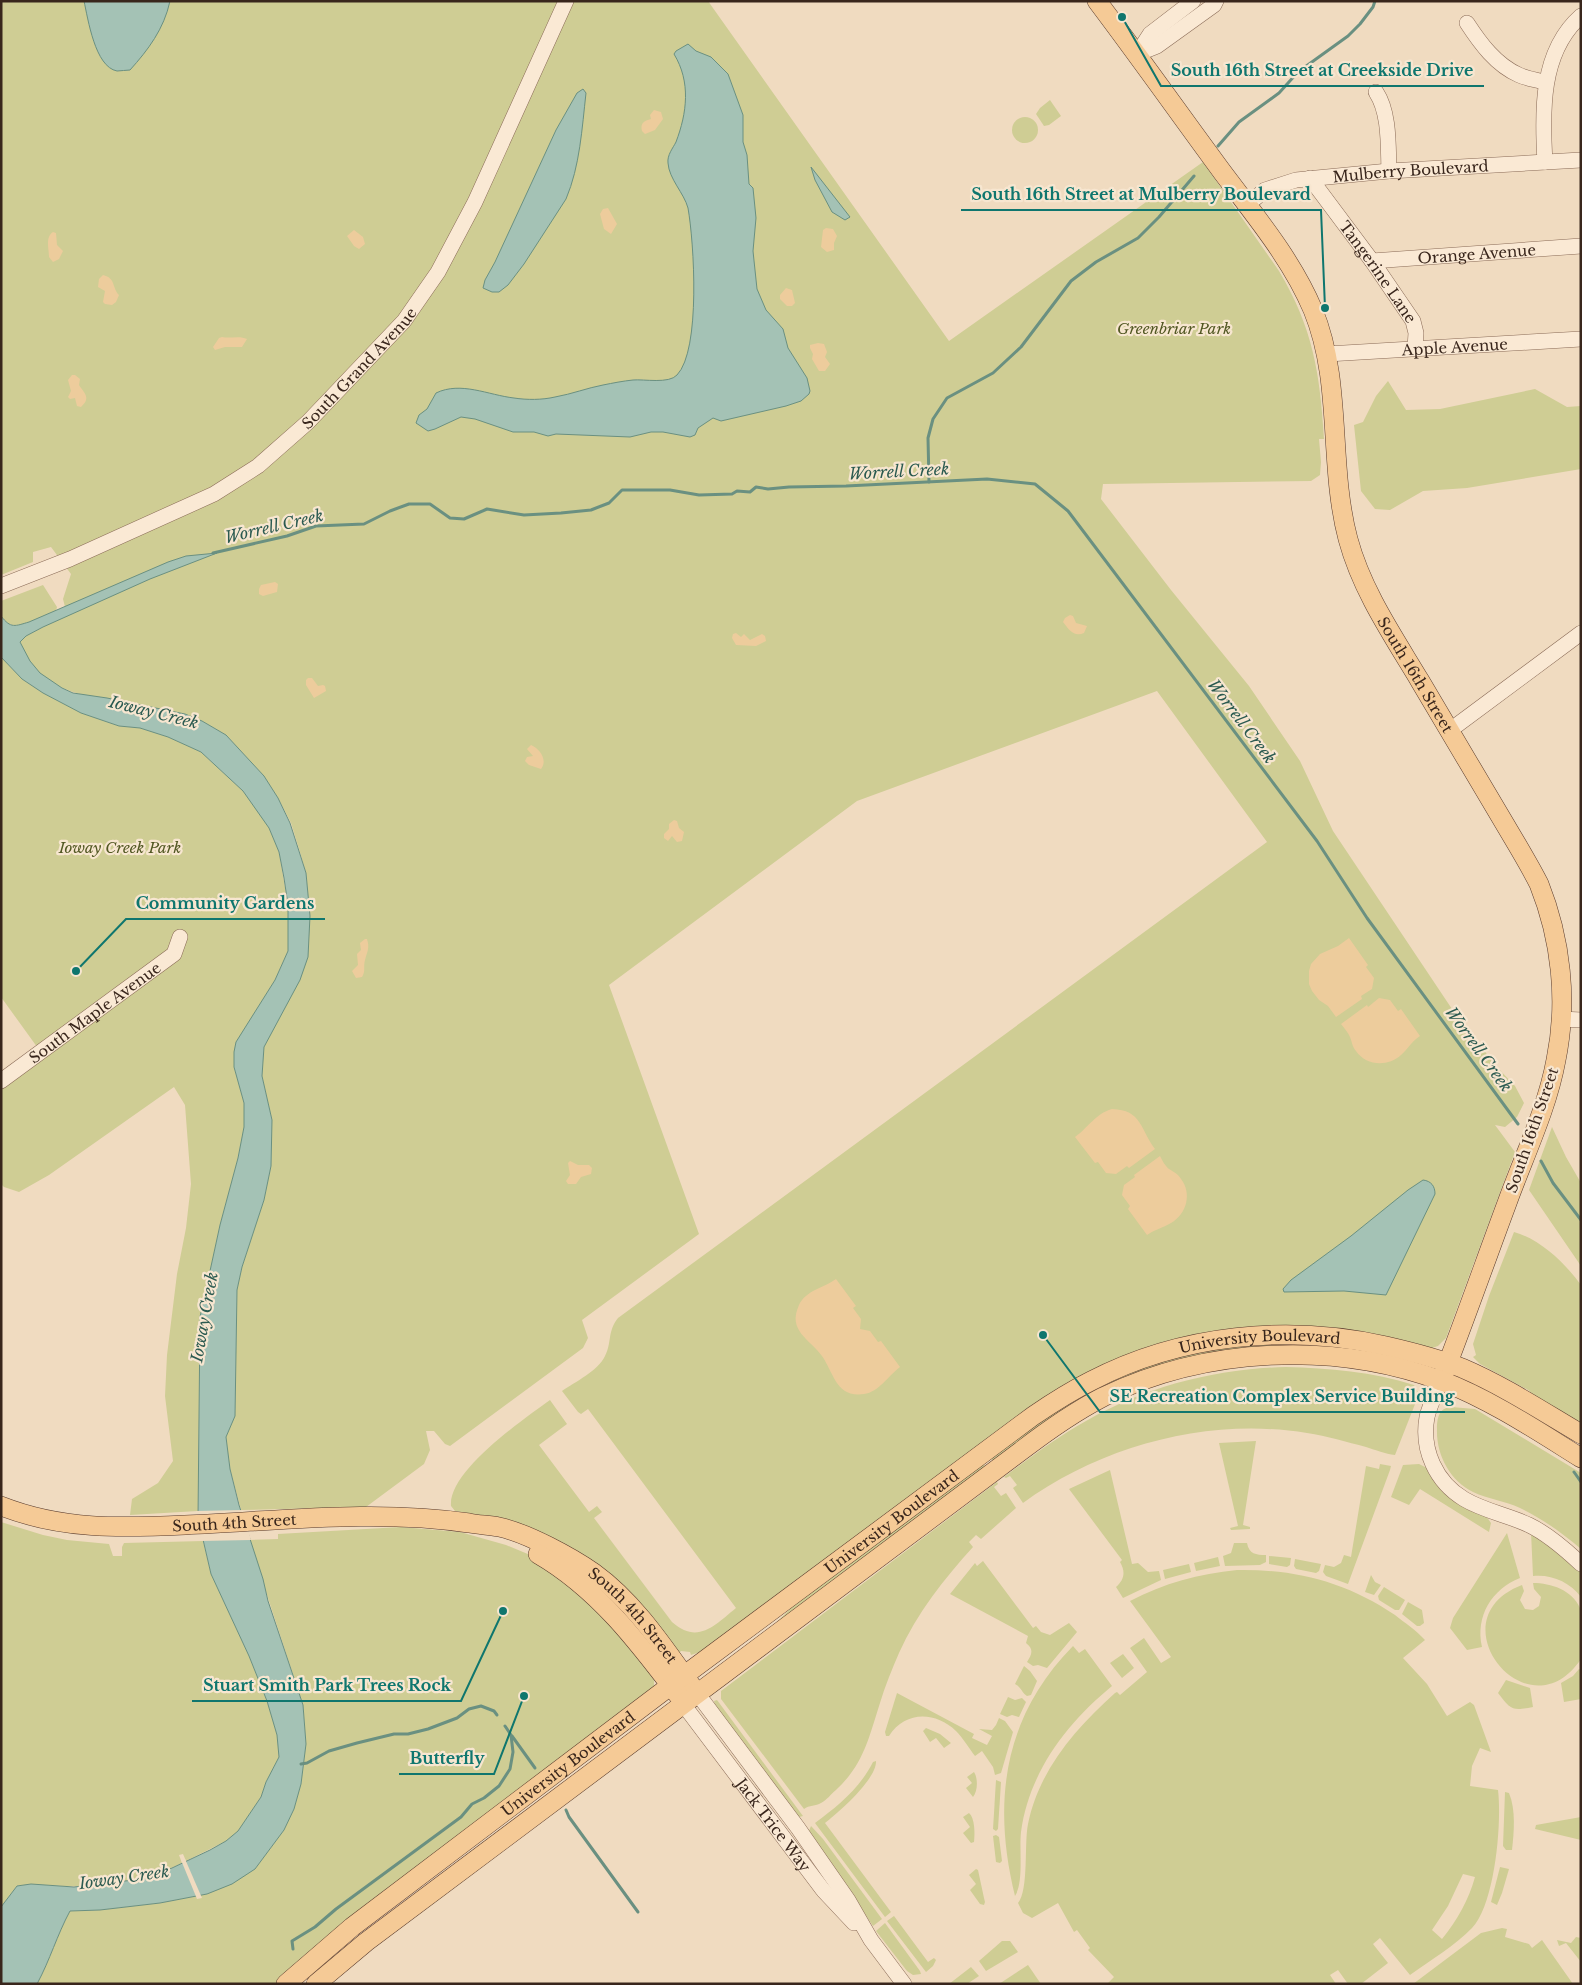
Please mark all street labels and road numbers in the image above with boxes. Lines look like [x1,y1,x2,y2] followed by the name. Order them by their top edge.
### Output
[1332,156,1489,186] street label: Mulberry Boulevard
[1336,217,1421,326] street label: Tangerine Lane
[1417,240,1536,267] street label: Orange Avenue
[297,303,420,433] street label: South Grand Avenue
[1400,334,1508,359] street label: Apple Avenue
[1374,613,1458,736] street label: South 16th Street
[25,958,164,1067] street label: South Maple Avenue
[1502,1064,1563,1195] street label: South 16th Street
[1177,1325,1342,1357] street label: University Boulevard
[820,1465,962,1578] street label: University Boulevard
[172,1509,297,1535] street label: South 4th Street
[585,1563,682,1667] street label: South 4th Street
[497,1707,638,1820] street label: University Boulevard
[731,1773,815,1876] street label: Jack Trice Way

